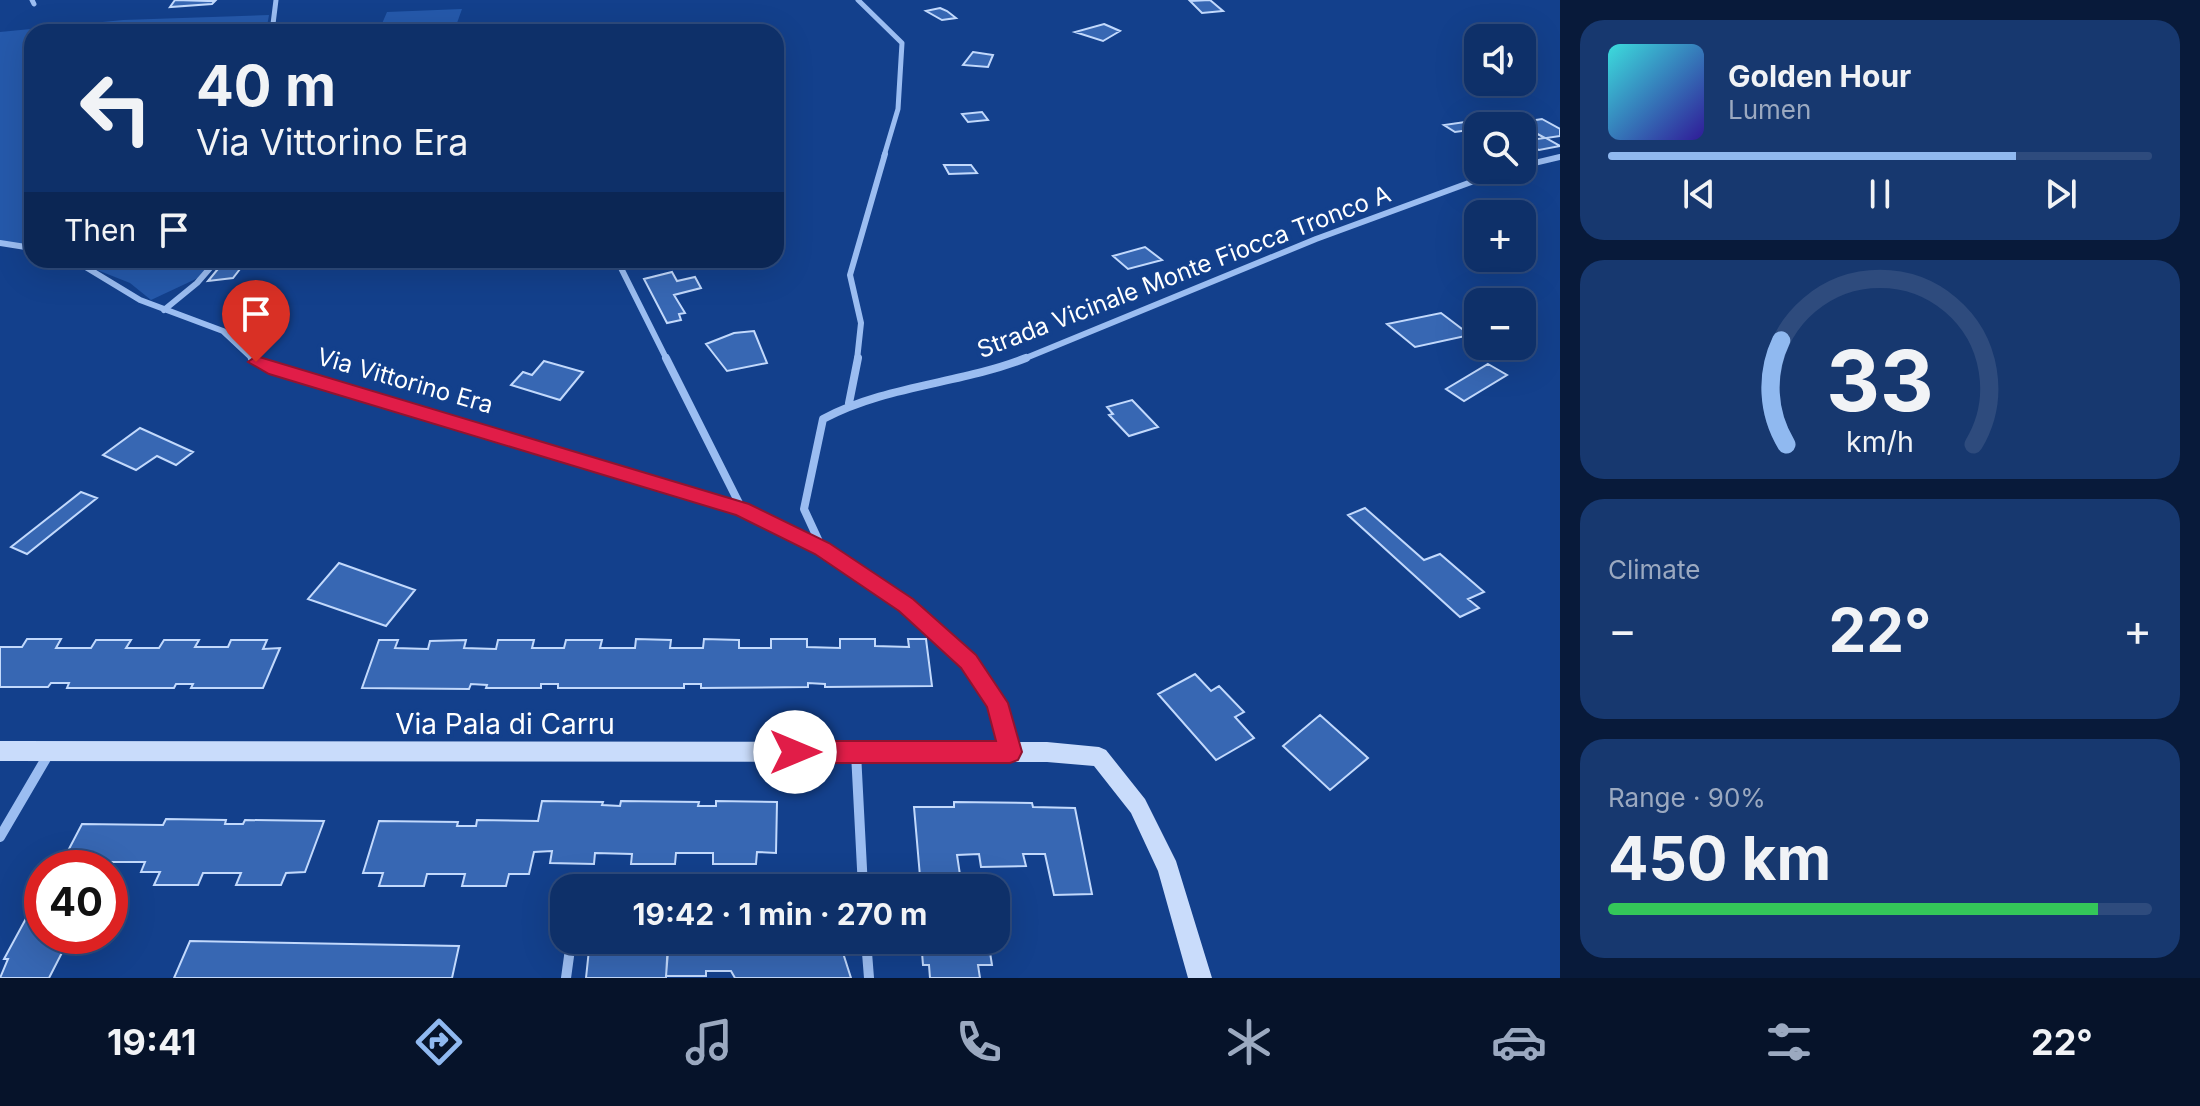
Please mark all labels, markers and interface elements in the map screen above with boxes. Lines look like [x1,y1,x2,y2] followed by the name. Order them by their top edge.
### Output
[1464,24,1536,360] map controls
[1464,24,1536,96] button: sound
[196,52,336,120] text: 40 m
[64,56,168,160] icon: left
[1728,58,1911,94] text: Golden Hour
[1728,94,1811,125] text: Lumen
[1464,112,1536,184] button: search
[196,120,469,164] text: Via Vittorino Era
[1677,172,1721,216] icon: previous
[1858,172,1902,216] icon: pause
[2039,172,2083,216] icon: next
[973,179,1395,364] street label: Strada Vicinale Monte Fiocca Tronco A
[1464,200,1536,272] button: +
[152,208,196,252] icon: arrive
[64,212,136,248] text: Then
[222,280,290,362] pin
[1464,288,1536,360] button: −
[234,292,278,336] icon: arrive
[1826,330,1934,431] text: 33
[314,342,496,420] street label: Via Vittorino Era
[1846,424,1914,459] text: km/h
[1608,554,1700,585] text: Climate
[1828,594,1932,666] text: 22°
[1608,603,1637,657] text: −
[2123,603,2152,657] text: +
[395,707,615,741] street label: Via Pala di Carru
[753,710,837,794] position arrow
[1608,782,1766,813] text: Range · 90%
[1608,822,1831,894] text: 450 km
[24,850,128,954] speed limit sign: 40
[633,896,927,932] text: 19:42 · 1 min · 270 m
[411,1014,467,1070] icon: directions
[681,1014,737,1070] icon: music
[951,1014,1007,1070] icon: phone
[1221,1014,1277,1070] icon: climate
[1491,1014,1547,1070] icon: car
[1761,1014,1817,1070] icon: filters
[107,1020,196,1064] text: 19:41
[2031,1020,2093,1064] text: 22°

